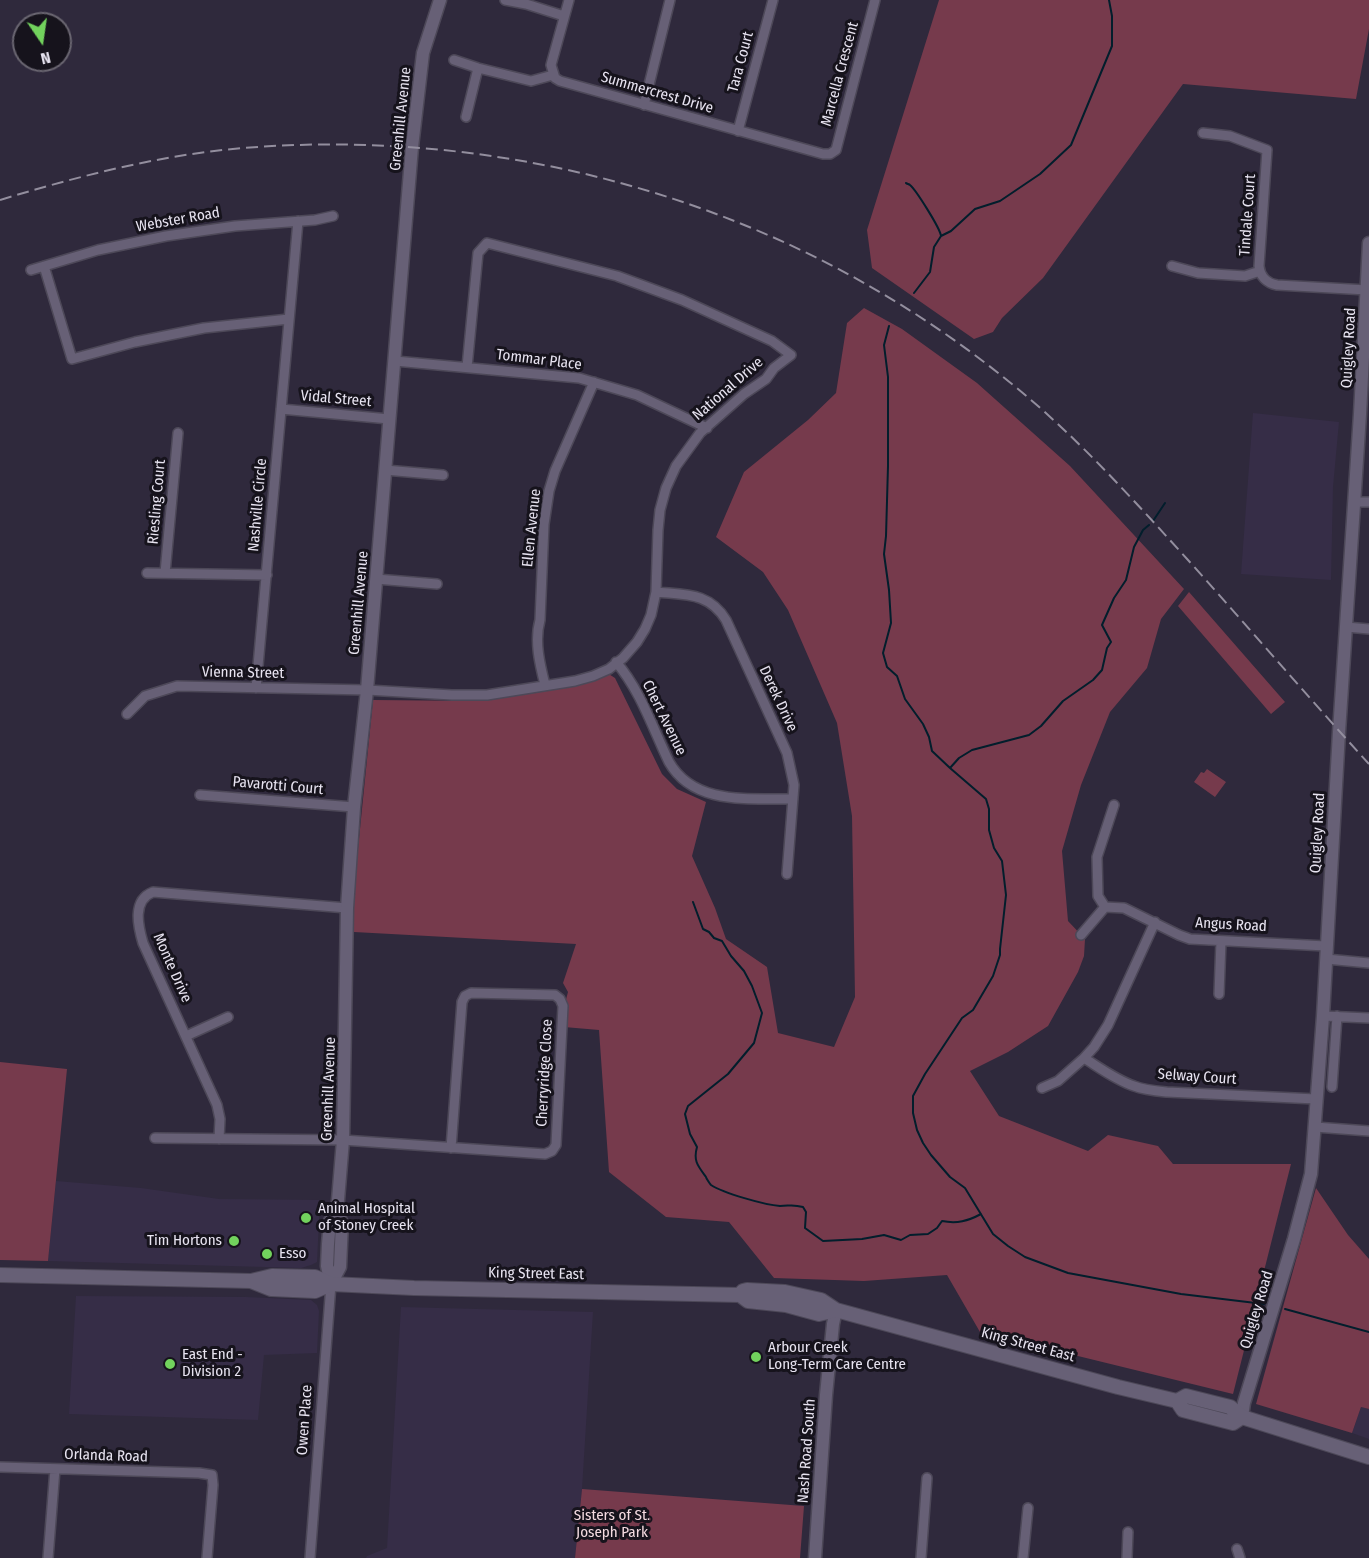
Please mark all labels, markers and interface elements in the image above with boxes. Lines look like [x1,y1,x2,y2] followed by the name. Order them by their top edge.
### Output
[12,12,72,72] north arrow
[817,20,863,128] street label: Marcella Crescent
[724,30,758,94] street label: Tara Court
[39,48,53,68] text: N
[387,66,415,172] street label: Greenhill Avenue
[599,68,715,118] street label: Summercrest Drive
[1236,174,1260,256] street label: Tindale Court
[135,204,221,236] street label: Webster Road
[1338,307,1360,389] street label: Quigley Road
[495,346,583,374] street label: Tommar Place
[689,354,767,424] street label: National Drive
[300,387,372,411] street label: Vidal Street
[245,458,271,552] street label: Nashville Circle
[144,459,170,545] street label: Riesling Court
[519,488,545,568] street label: Ellen Avenue
[345,550,373,656] street label: Greenhill Avenue
[202,663,284,683] street label: Vienna Street
[755,663,801,735] street label: Derek Drive
[638,677,690,759] street label: Chert Avenue
[232,773,324,799] street label: Pavarotti Court
[1307,792,1329,874] street label: Quigley Road
[1195,914,1267,936] street label: Angus Road
[149,931,195,1005] street label: Monte Drive
[533,1019,557,1127] street label: Cherryridge Close
[318,1037,340,1141] street label: Greenhill Avenue
[1157,1065,1237,1089] street label: Selway Court
[318,1200,415,1235] place label: Animal Hospital of Stoney Creek
[299,1211,313,1225] marker: Animal Hospital of Stoney Creek
[147,1232,222,1250] place label: Tim Hortons
[227,1234,241,1248] marker: Tim Hortons
[279,1245,307,1263] place label: Esso
[260,1247,274,1261] marker: Esso
[488,1264,584,1284] street label: King Street East
[1237,1269,1277,1351] street label: Quigley Road
[979,1324,1077,1366] street label: King Street East
[768,1339,906,1374] place label: Arbour Creek Long-Term Care Centre
[182,1346,243,1381] place label: East End - Division 2
[749,1350,763,1364] marker: Arbour Creek Long-Term Care Centre
[163,1357,177,1371] marker: East End - Division 2
[294,1384,316,1456] street label: Owen Place
[794,1398,820,1504] street label: Nash Road South
[64,1446,148,1466] street label: Orlanda Road
[574,1507,650,1542] park label: Sisters of St. Joseph Park

